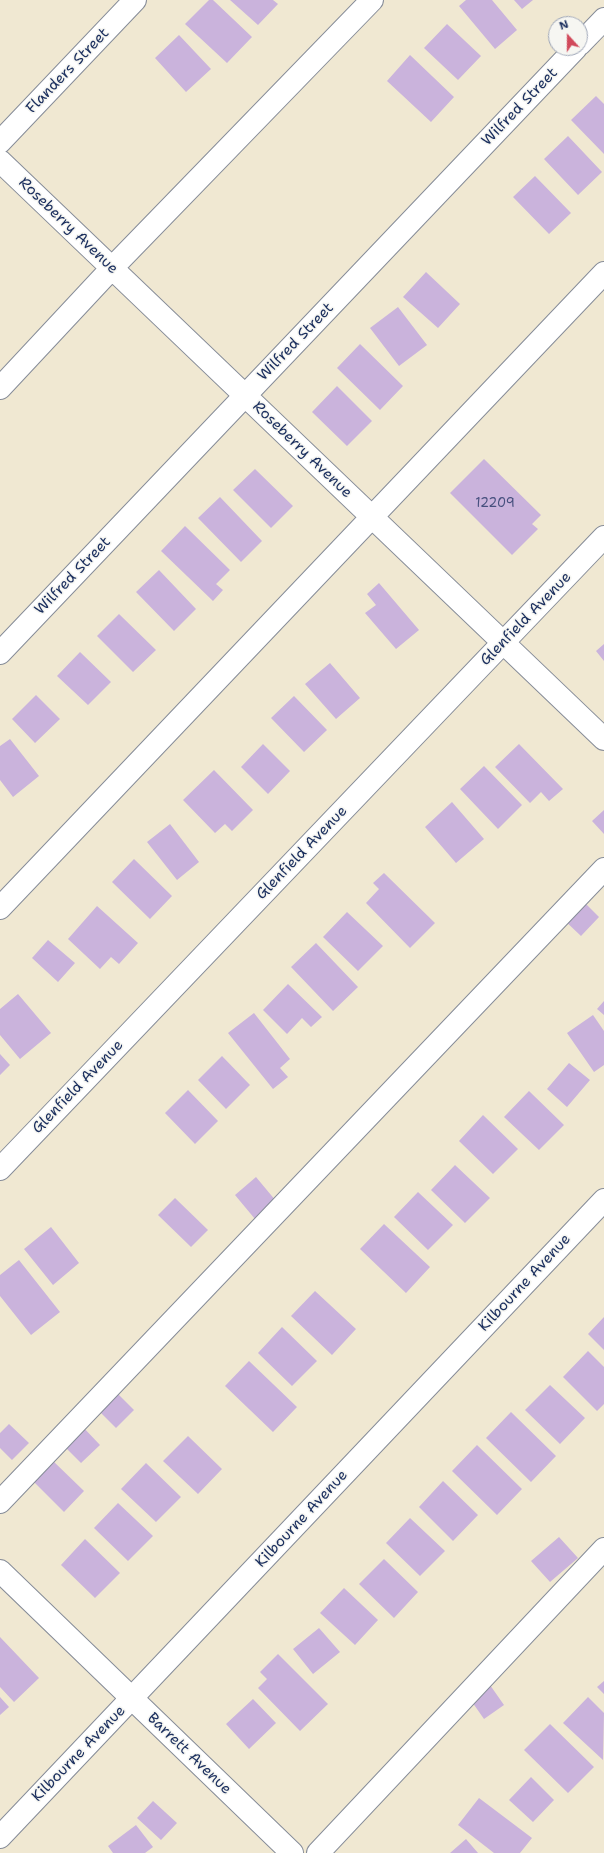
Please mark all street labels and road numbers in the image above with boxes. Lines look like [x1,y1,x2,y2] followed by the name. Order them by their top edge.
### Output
[23,25,113,117] street label: Flanders Street
[478,64,562,150] street label: Wilfred Street
[15,174,121,278] street label: Roseberry Avenue
[254,299,338,385] street label: Wilfred Street
[249,398,355,502] street label: Roseberry Avenue
[31,533,115,619] street label: Wilfred Street
[477,568,575,670] street label: Glenfield Avenue
[253,802,351,904] street label: Glenfield Avenue
[29,1036,127,1138] street label: Glenfield Avenue
[475,1230,575,1336] street label: Kilbourne Avenue
[252,1466,352,1572] street label: Kilbourne Avenue
[28,1702,130,1806] street label: Kilbourne Avenue
[143,1709,235,1799] street label: Barrett Avenue

